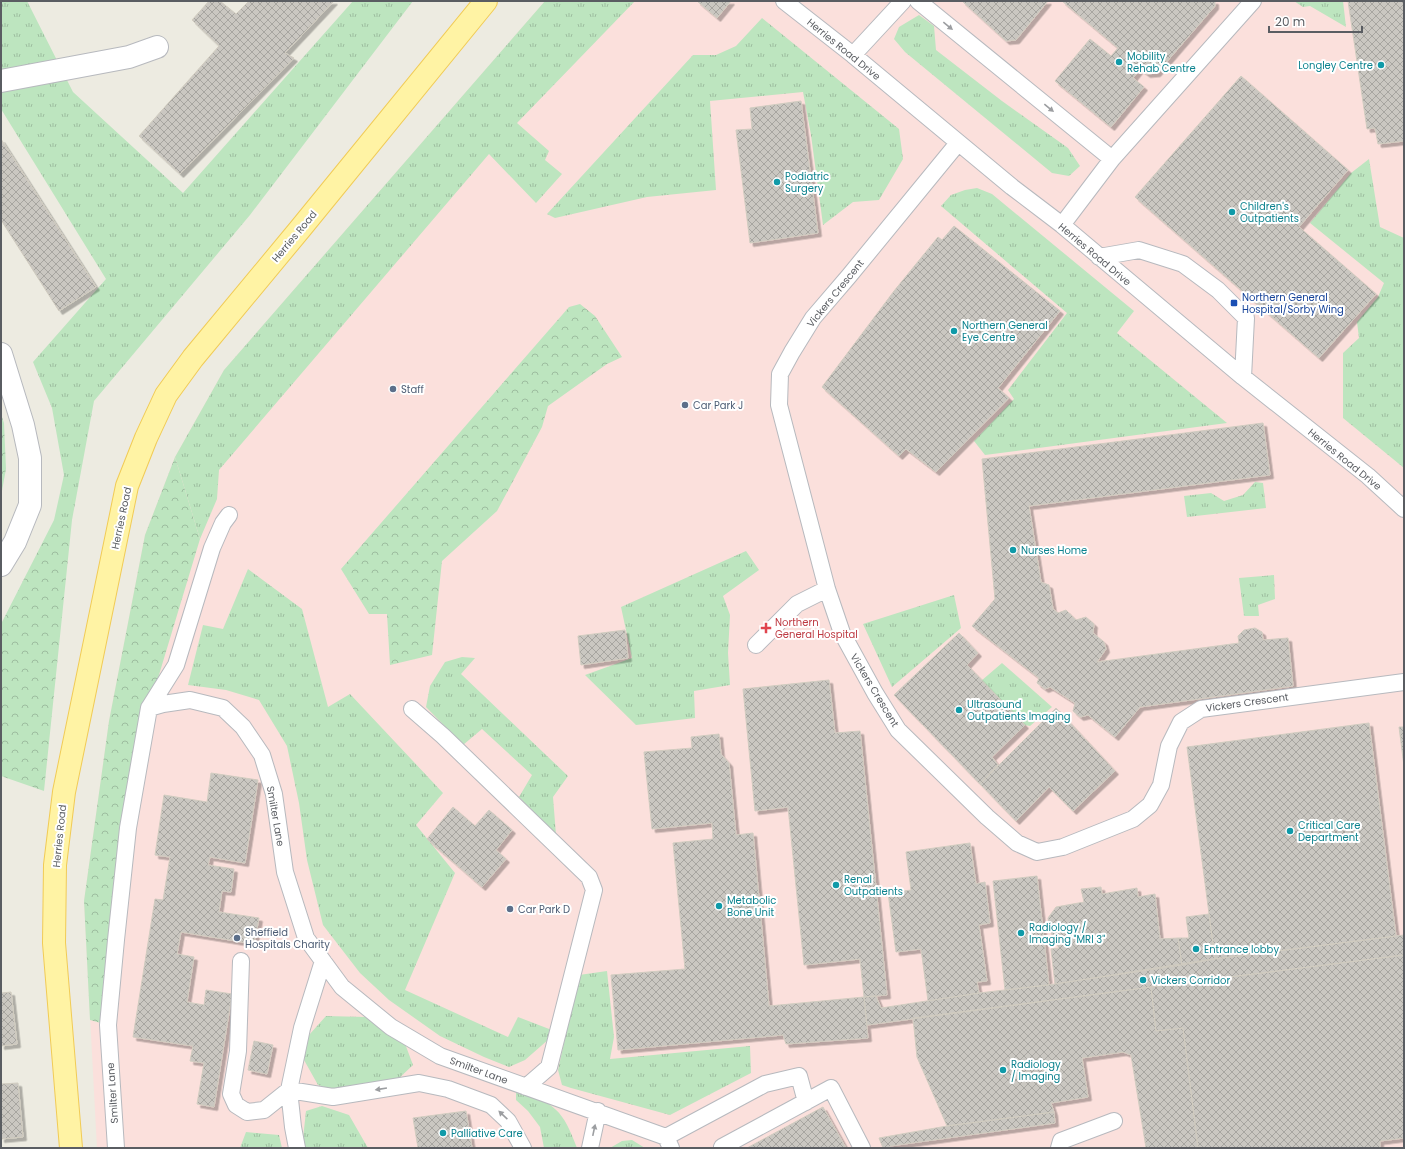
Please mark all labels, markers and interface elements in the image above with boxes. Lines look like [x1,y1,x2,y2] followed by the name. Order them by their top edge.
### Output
[1269,8,1362,34] scale bar
[1275,13,1305,30] text: 20 m
[804,15,884,84] street label: Herries Road Drive
[943,21,954,30] one-way arrow
[1127,49,1196,76] place label: Mobility Rehab Centre
[1114,57,1124,67] marker: Mobility Rehab Centre
[1298,58,1373,73] place label: Longley Centre
[1376,60,1386,70] marker: Longley Centre
[1044,103,1055,112] one-way arrow
[785,169,829,196] place label: Podiatric Surgery
[772,177,782,187] marker: Podiatric Surgery
[1240,199,1299,226] place label: Children's Outpatients
[268,207,320,265] street label: Herries Road
[1227,207,1237,217] marker: Children's Outpatients
[1055,219,1134,289] street label: Herries Road Drive
[803,256,868,330] street label: Vickers Crescent
[1242,290,1344,317] place label: Northern General Hospital/Sorby Wing
[1229,298,1239,308] marker: Northern General Hospital/Sorby Wing
[962,318,1048,345] place label: Northern General Eye Centre
[949,326,959,336] marker: Northern General Eye Centre
[401,382,424,397] place label: Staff
[388,384,398,394] marker: Staff
[693,398,743,413] place label: Car Park J
[680,400,690,410] marker: Car Park J
[1305,425,1385,494] street label: Herries Road Drive
[108,486,135,551] street label: Herries Road
[1021,543,1087,558] place label: Nurses Home
[1008,545,1018,555] marker: Nurses Home
[775,615,858,642] place label: Northern General Hospital
[760,622,772,634] marker: Northern General Hospital
[847,651,903,730] street label: Vickers Crescent
[1205,689,1290,716] street label: Vickers Crescent
[967,697,1071,724] place label: Ultrasound Outpatients Imaging
[954,705,964,715] marker: Ultrasound Outpatients Imaging
[263,785,288,847] street label: Smilter Lane
[49,804,70,868] street label: Herries Road
[1298,818,1360,845] place label: Critical Care Department
[1285,826,1295,836] marker: Critical Care Department
[844,872,903,899] place label: Renal Outpatients
[831,880,841,890] marker: Renal Outpatients
[727,893,776,920] place label: Metabolic Bone Unit
[714,901,724,911] marker: Metabolic Bone Unit
[518,902,570,917] place label: Car Park D
[505,904,515,914] marker: Car Park D
[1029,920,1105,947] place label: Radiology / Imaging "MRI 3"
[245,925,330,952] place label: Sheffield Hospitals Charity
[1016,928,1026,938] marker: Radiology / Imaging "MRI 3"
[232,933,242,943] marker: Sheffield Hospitals Charity
[1204,942,1279,957] place label: Entrance lobby
[1191,944,1201,954] marker: Entrance lobby
[1151,973,1230,988] place label: Vickers Corridor
[1138,975,1148,985] marker: Vickers Corridor
[448,1053,510,1088] street label: Smilter Lane
[1011,1057,1061,1084] place label: Radiology / Imaging
[103,1062,122,1124] street label: Smilter Lane
[998,1065,1008,1075] marker: Radiology / Imaging
[374,1087,387,1093] one-way arrow
[498,1111,507,1120] one-way arrow
[591,1124,597,1136] one-way arrow
[451,1126,523,1141] place label: Palliative Care
[438,1128,448,1138] marker: Palliative Care

